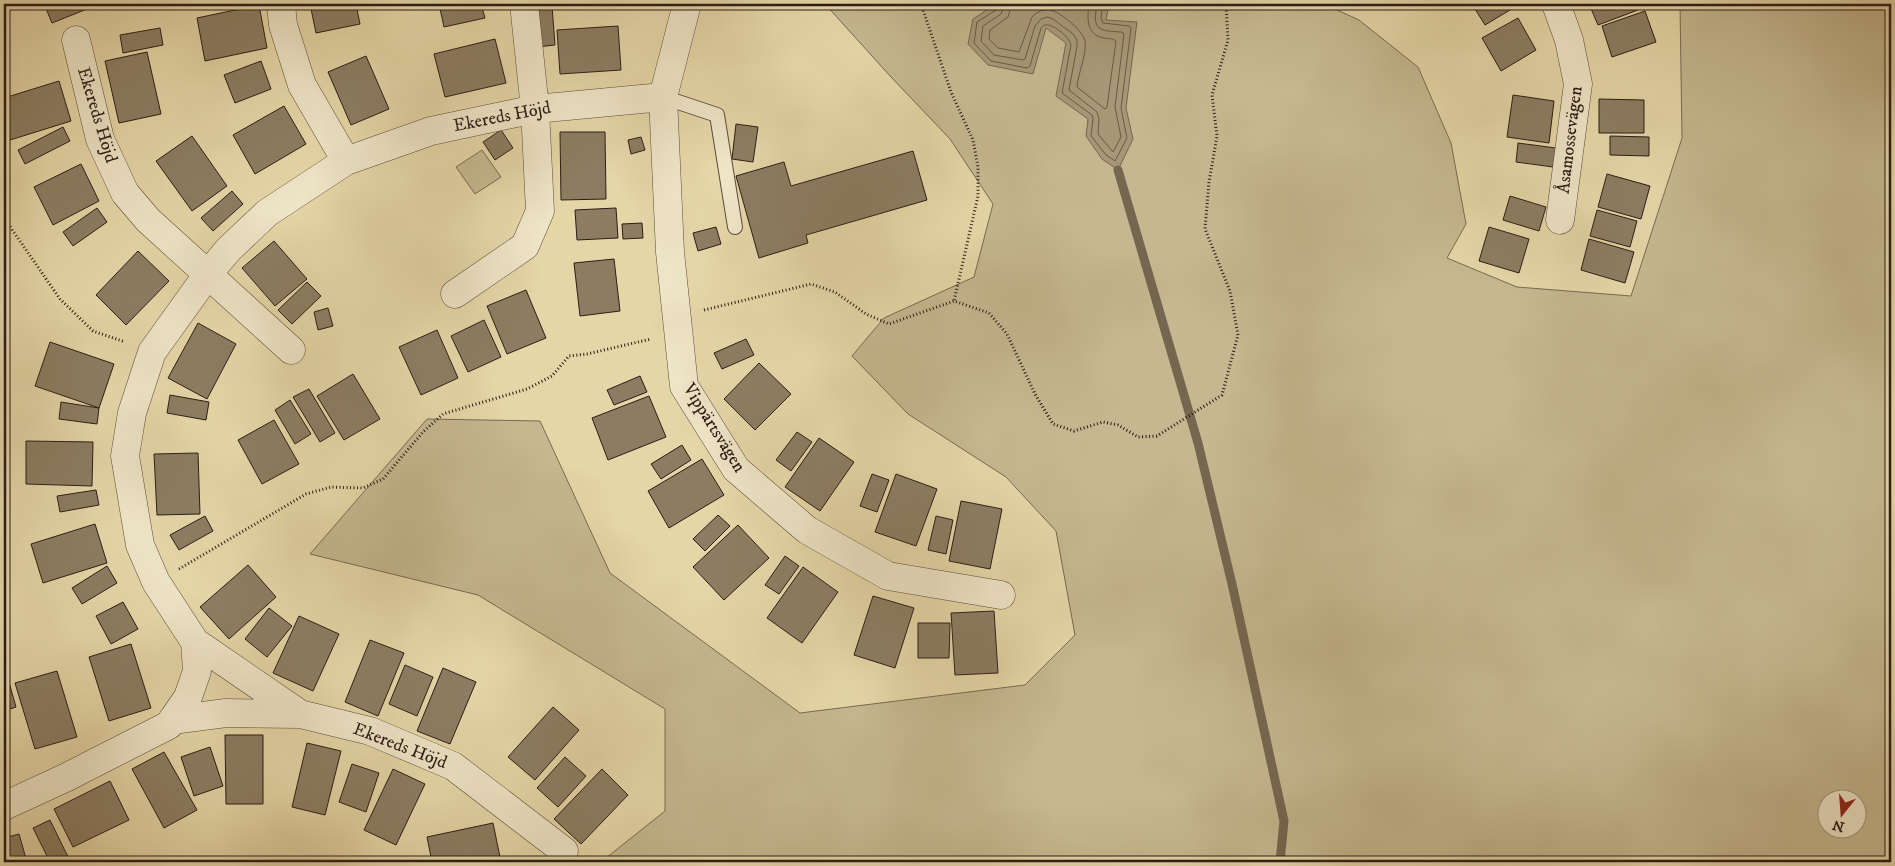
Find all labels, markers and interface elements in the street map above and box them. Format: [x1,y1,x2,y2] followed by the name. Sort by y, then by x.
[72,65,122,166] street label: Ekereds Höjd
[1552,84,1588,195] street label: Åsamossevägen
[451,97,553,137] street label: Ekereds Höjd
[677,378,750,477] street label: Vippärtsvägen
[350,718,450,774] street label: Ekereds Höjd
[1818,788,1868,838] north arrow
[1830,815,1847,836] text: N

